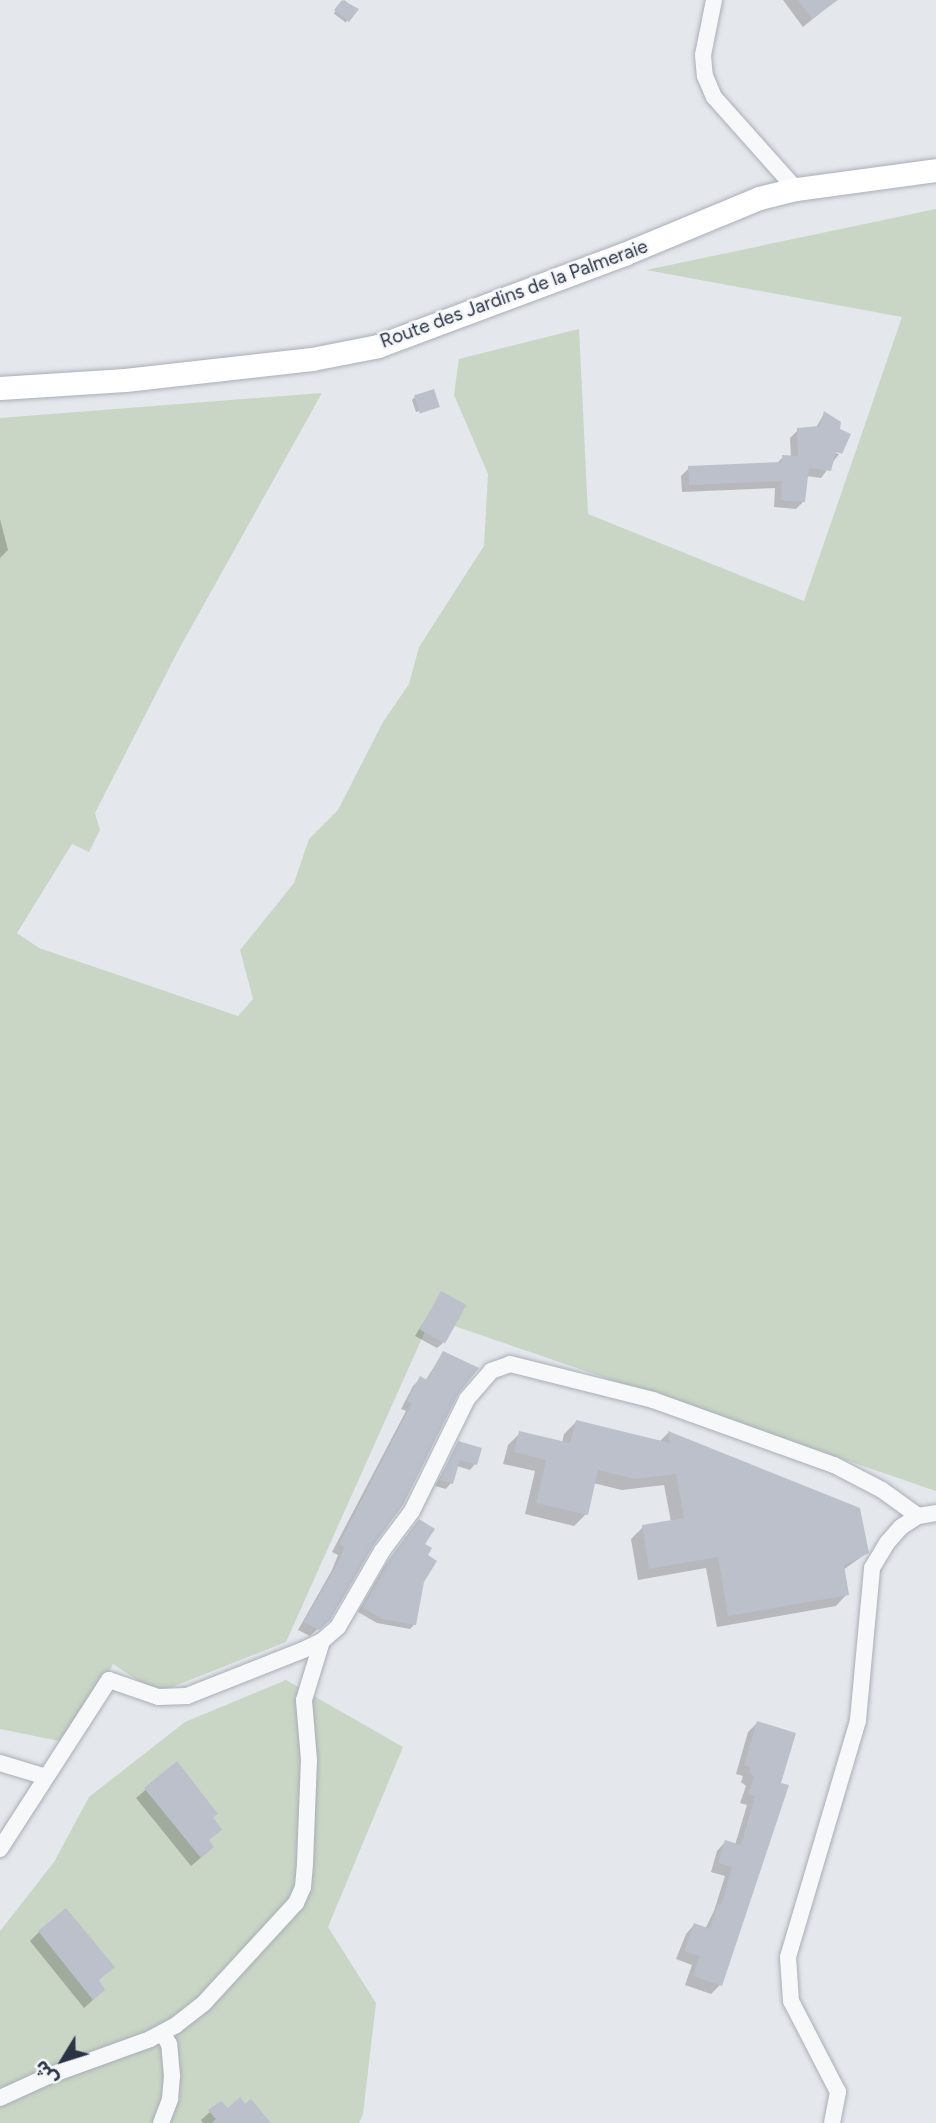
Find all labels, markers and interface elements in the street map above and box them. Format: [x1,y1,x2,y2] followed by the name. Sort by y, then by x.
[377,235,651,353] street label: Route des Jardins de la Palmeraie
[28,2025,98,2095] north arrow
[29,2056,63,2091] text: ش

